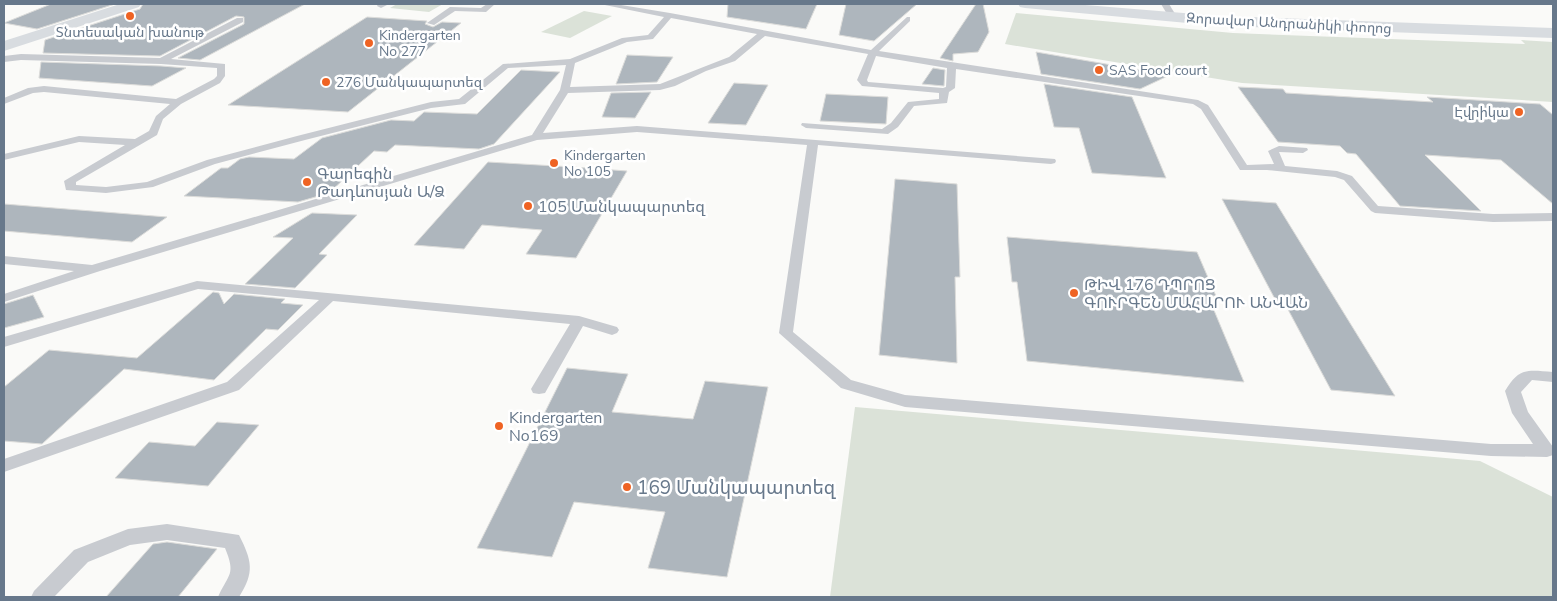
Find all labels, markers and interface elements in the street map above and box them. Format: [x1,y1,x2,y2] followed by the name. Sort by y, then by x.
[1186,9,1392,38] street label: Զորավար Անդրանիկի փողոց
[124,10,136,22] marker: Տնտեսական խանութ
[56,23,205,42] place label: Տնտեսական խանութ
[379,26,461,61] place label: Kindergarten No 277
[363,37,375,49] marker: Kindergarten No 277
[1109,61,1207,80] place label: SAS Food court
[1093,64,1105,76] marker: SAS Food court
[336,73,483,92] place label: 276 Մանկապարտեզ
[320,76,332,88] marker: 276 Մանկապարտեզ
[1454,103,1509,122] place label: Էվրիկա
[1513,106,1525,118] marker: Էվրիկա
[564,146,646,181] place label: Kindergarten No 105
[548,157,560,169] marker: Kindergarten No 105
[317,163,445,203] place label: Գարեգին Թադևոսյան Ա/Ձ
[301,176,313,188] marker: Գարեգին Թադևոսյան Ա/Ձ
[538,196,706,218] place label: 105 Մանկապարտեզ
[522,200,534,212] marker: 105 Մանկապարտեզ
[1084,274,1308,314] place label: ԹԻՎ 176 ԴՊՐՈՑ ԳՈՒՐԳԵՆ ՄԱՀԱՐՈՒ ԱՆՎԱՆ
[1068,287,1080,299] marker: ԹԻՎ 176 ԴՊՐՈՑ ԳՈՒՐԳԵՆ ՄԱՀԱՐՈՒ ԱՆՎԱՆ
[509,407,602,447] place label: Kindergarten No169
[493,420,505,432] marker: Kindergarten No169
[637,475,837,501] place label: 169 Մանկապարտեզ
[621,481,633,493] marker: 169 Մանկապարտեզ

